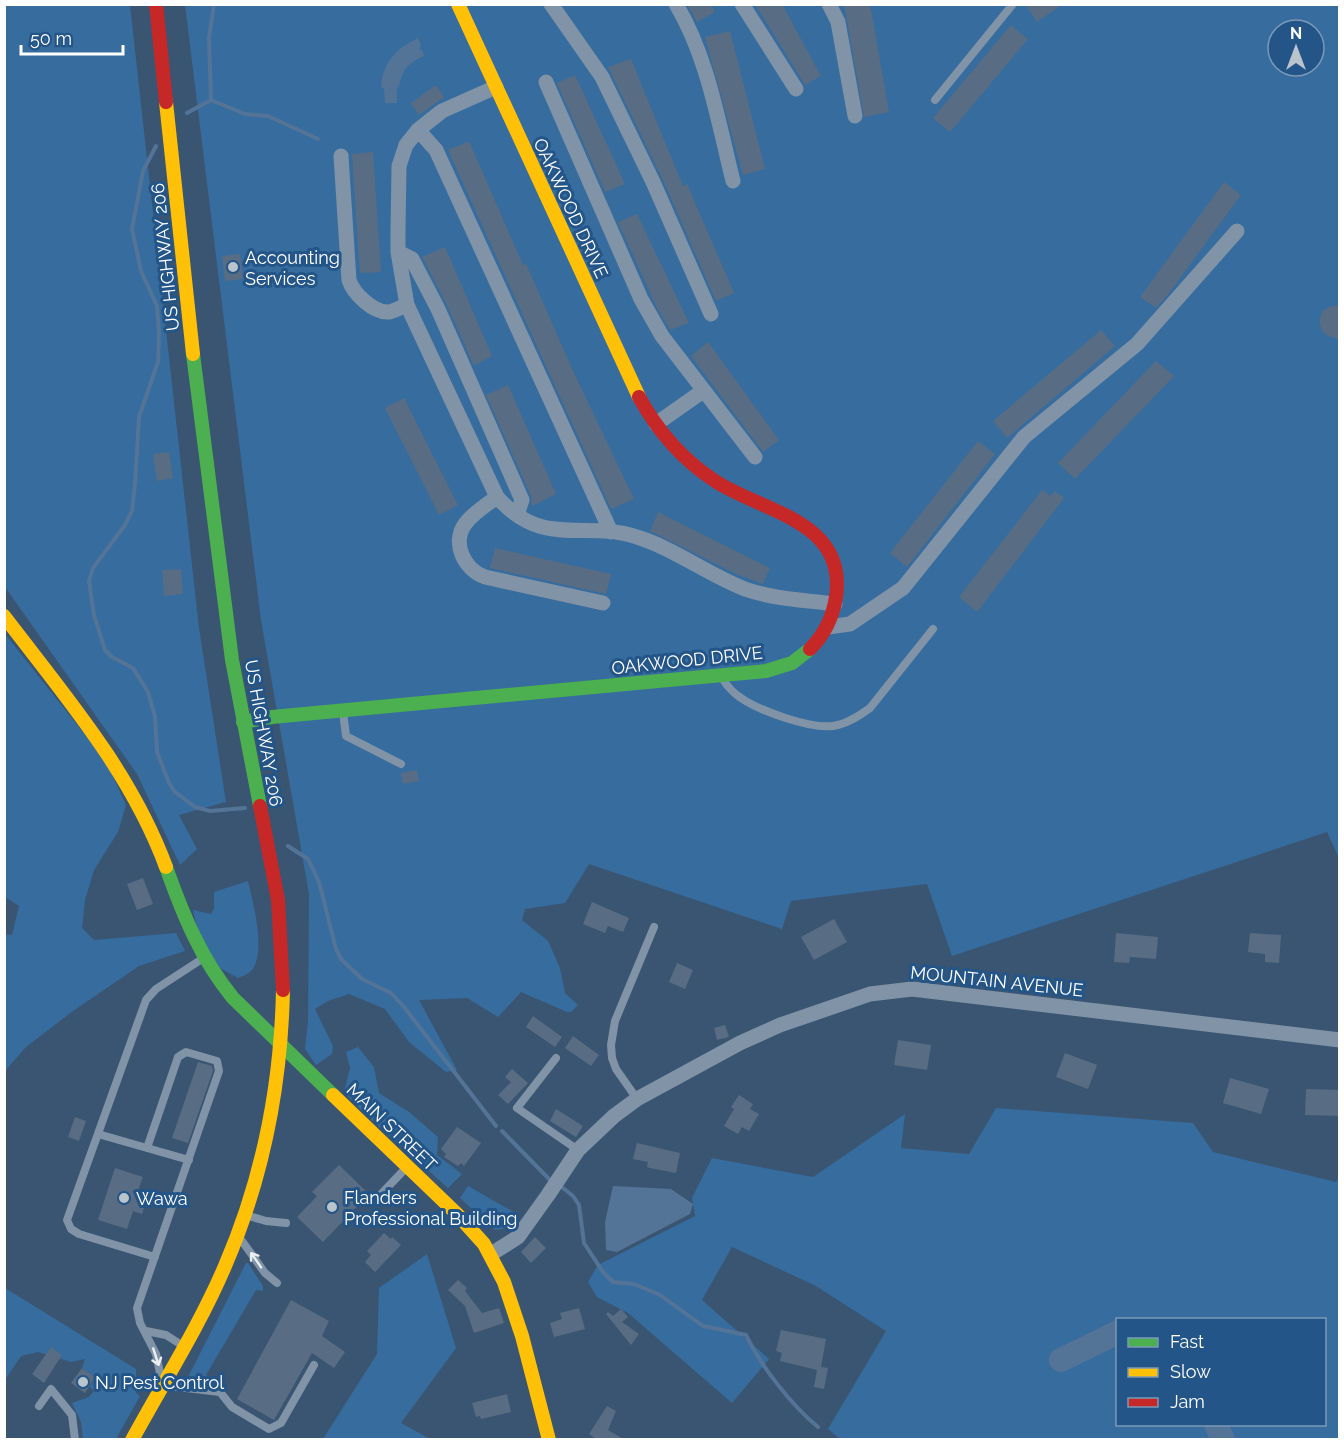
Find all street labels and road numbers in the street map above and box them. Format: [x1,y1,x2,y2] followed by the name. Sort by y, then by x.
[529,135,613,281] street label: OAKWOOD DRIVE
[147,182,183,332] street label: US HIGHWAY 206
[610,642,764,678] street label: OAKWOOD DRIVE
[241,658,287,808] street label: US HIGHWAY 206
[909,961,1085,1001] street label: MOUNTAIN AVENUE
[342,1079,442,1175] street label: MAIN STREET

